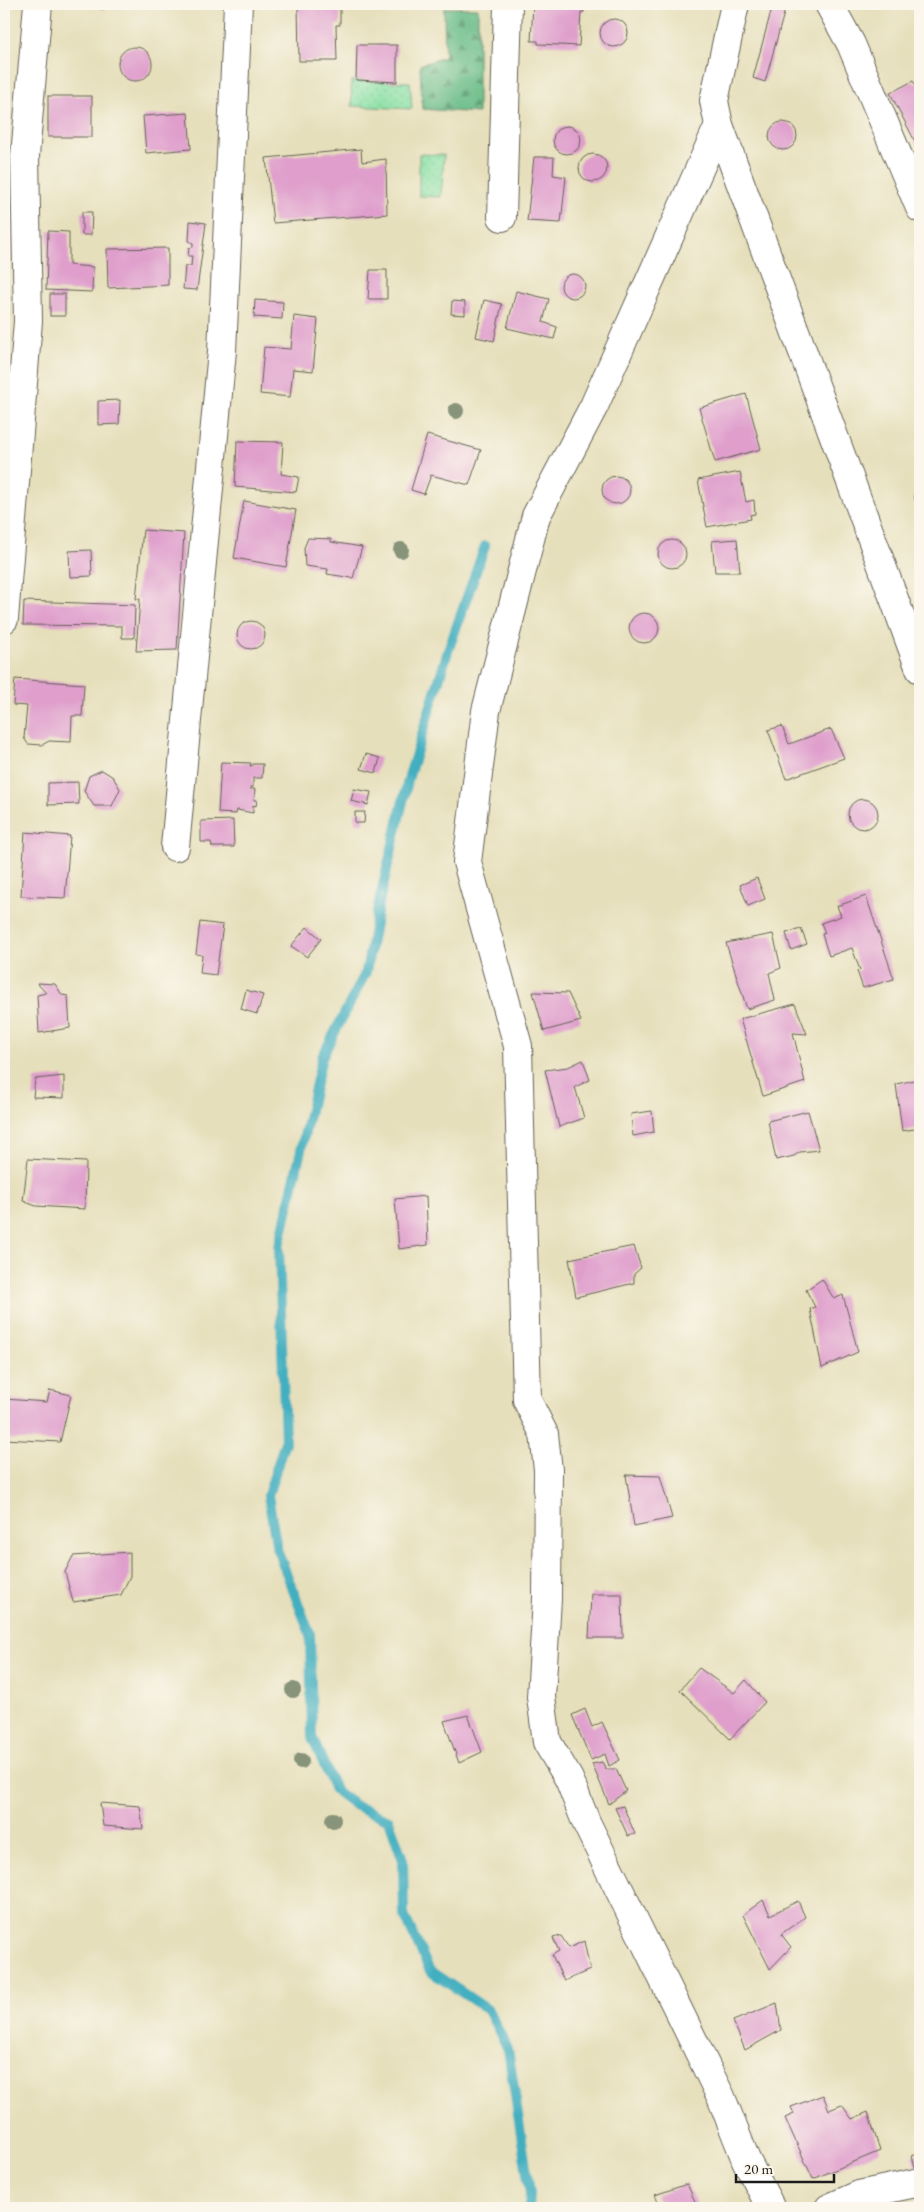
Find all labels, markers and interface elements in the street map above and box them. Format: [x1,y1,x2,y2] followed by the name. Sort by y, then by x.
[736,2152,834,2184] scale bar
[744,2159,773,2178] text: 20 m

